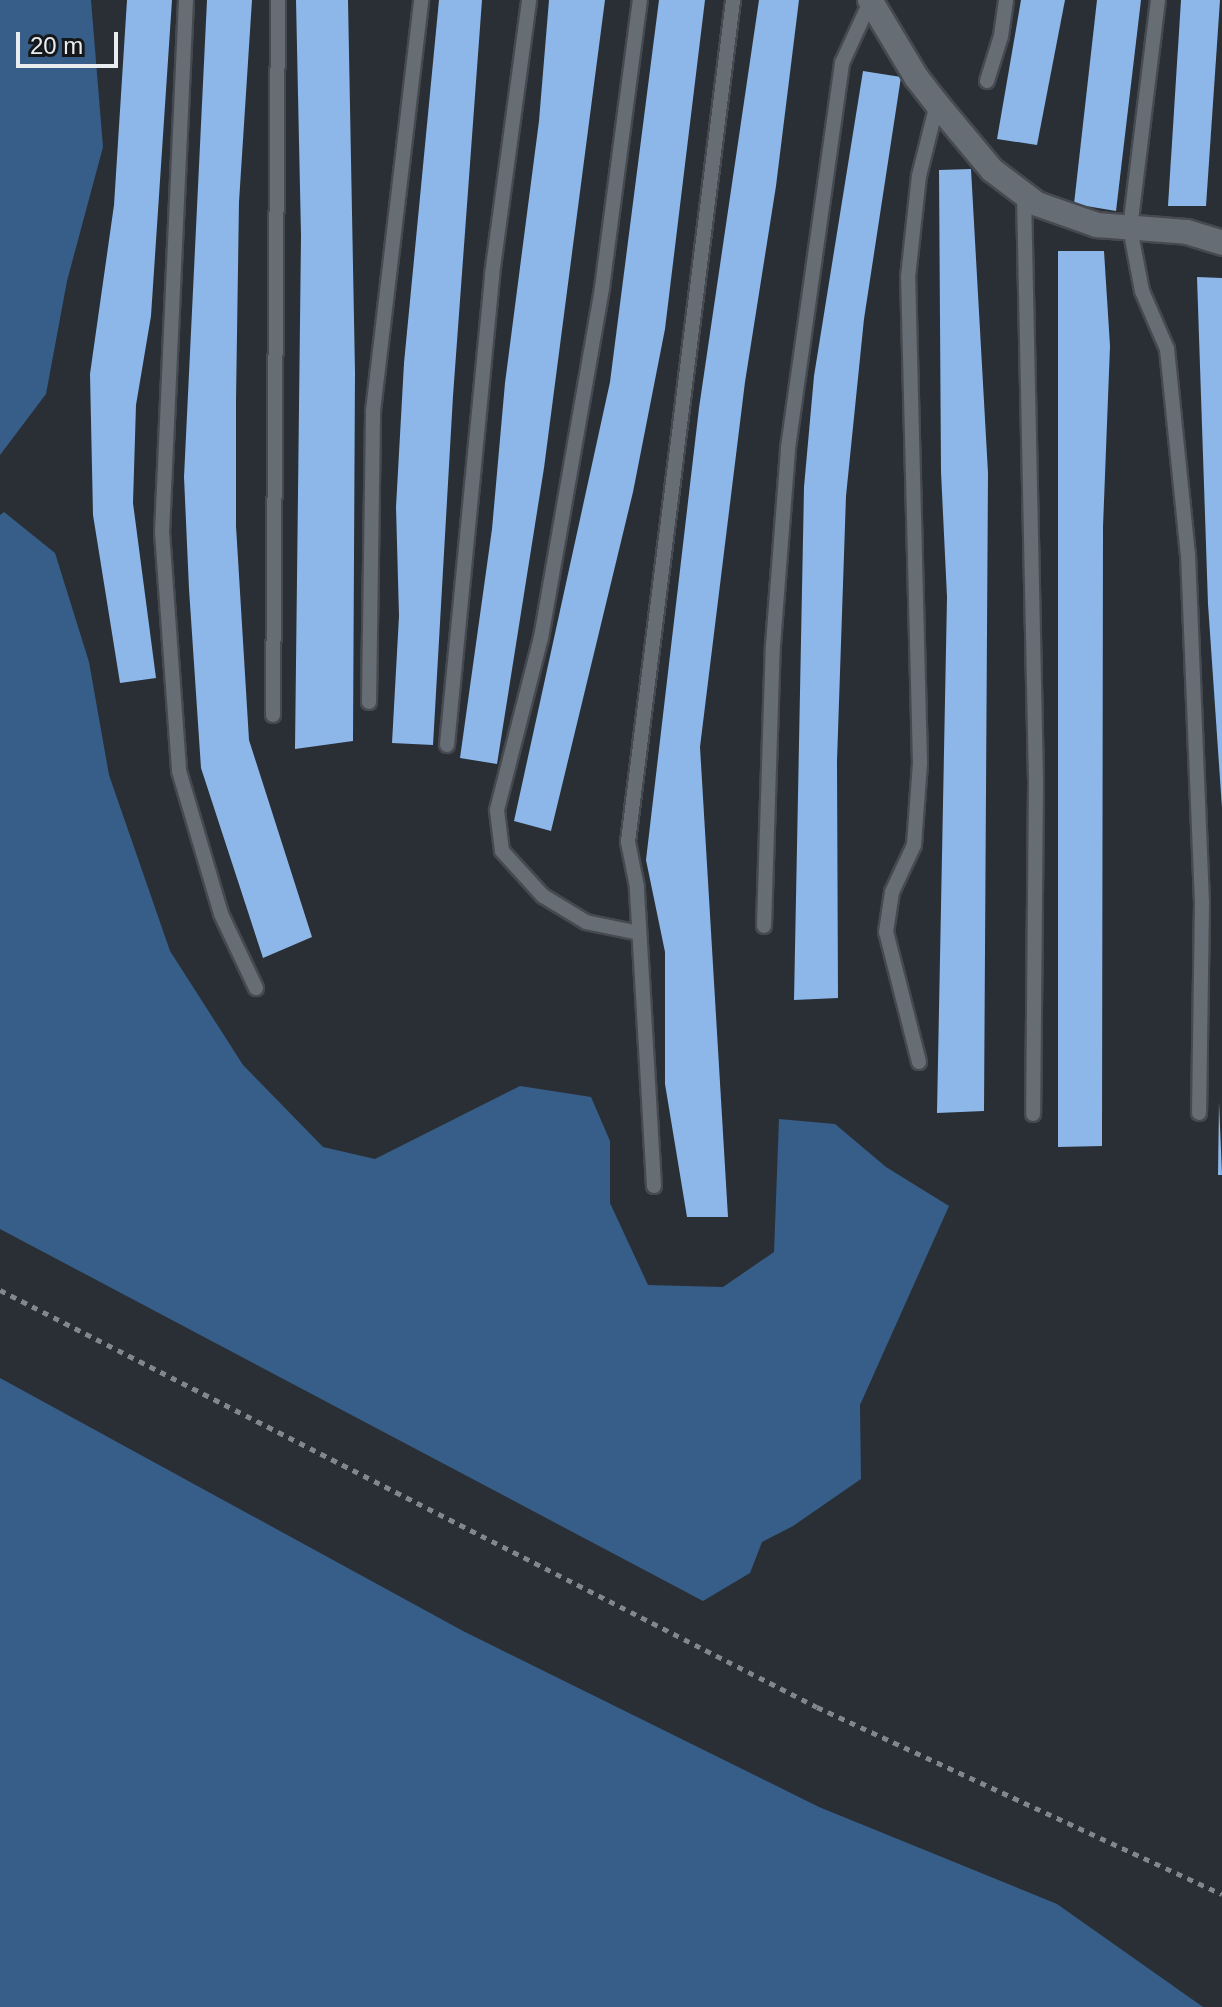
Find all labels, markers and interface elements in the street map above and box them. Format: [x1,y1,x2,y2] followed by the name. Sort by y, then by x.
[20,16,122,66] scale bar
[30,32,83,59] text: 20 m

